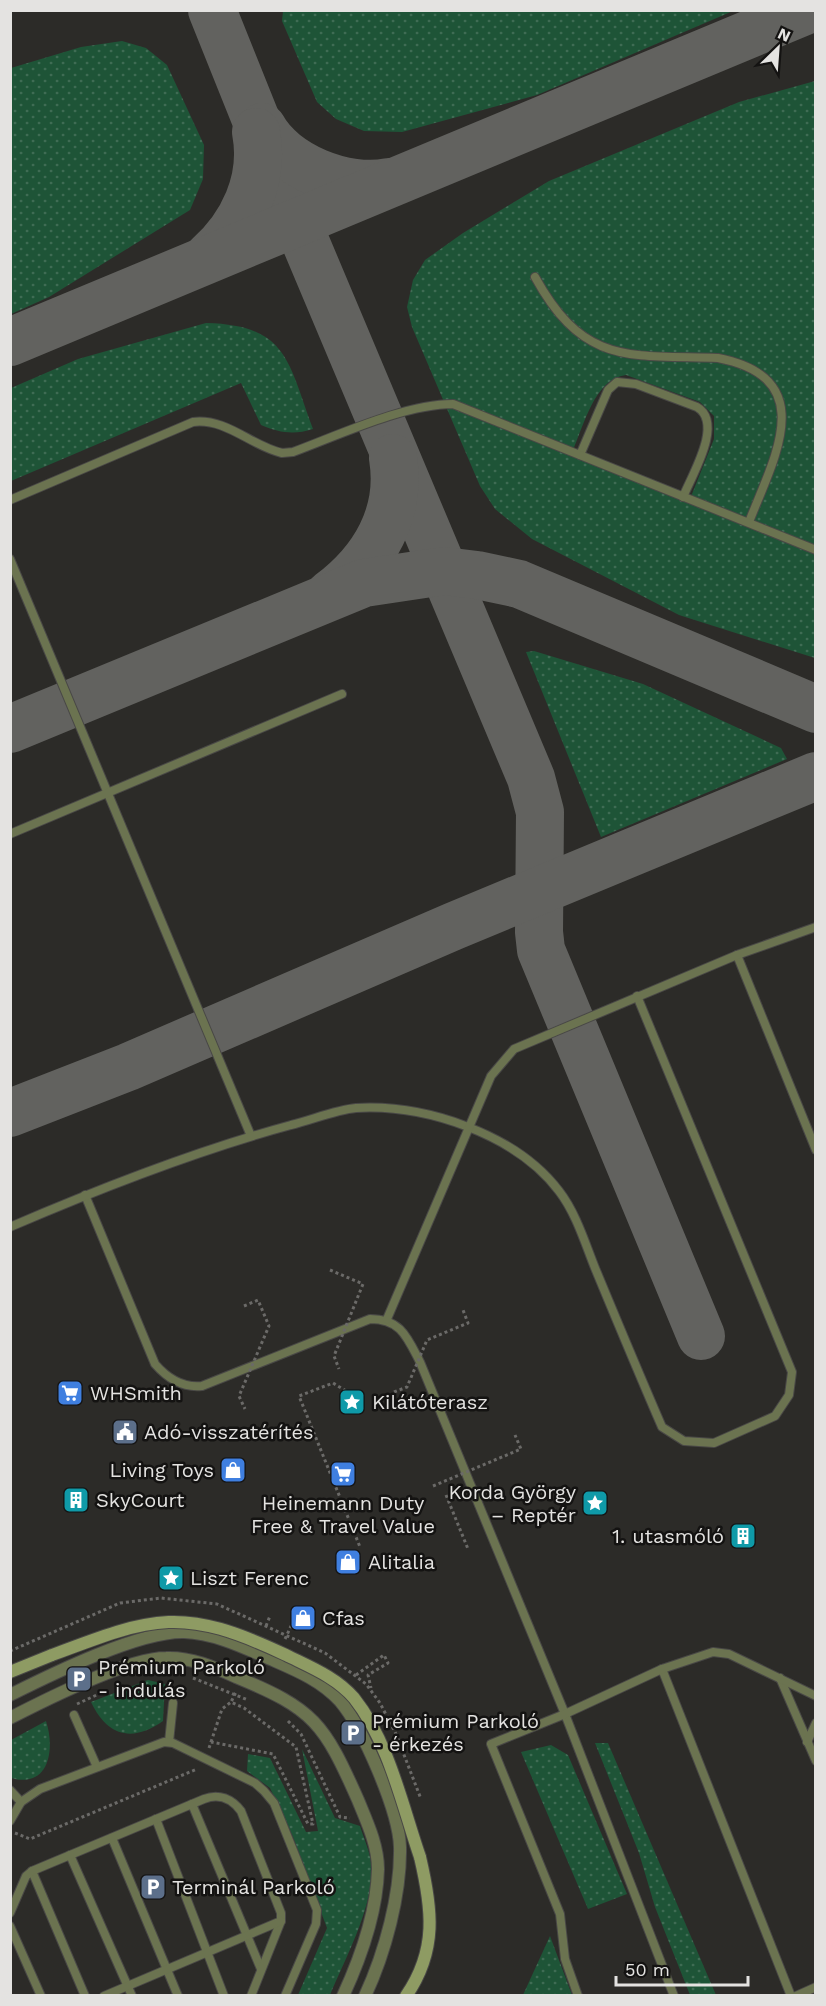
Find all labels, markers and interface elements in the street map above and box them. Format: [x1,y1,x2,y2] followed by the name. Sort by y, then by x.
[748,18,808,78] north arrow
[775,24,794,46] text: N
[55,1378,85,1408] supermarket icon: WHSmith
[90,1381,182,1405] place label: WHSmith
[337,1387,367,1417] place icon: Kilátóterasz
[372,1390,488,1414] place label: Kilátóterasz
[110,1417,140,1447] public building icon: Adó-visszatérítés
[144,1420,314,1444] place label: Adó-visszatérítés
[218,1455,248,1485] shop icon: Living Toys
[110,1458,214,1482] place label: Living Toys
[328,1459,358,1489] supermarket icon: Heinemann Duty Free & Travel Value
[448,1480,577,1527] place label: Korda György – Reptér
[61,1485,91,1515] building icon: SkyCourt
[96,1488,185,1512] place label: SkyCourt
[580,1488,610,1518] place icon: Korda György – Reptér
[251,1491,435,1538] place label: Heinemann Duty Free & Travel Value
[728,1521,758,1551] building icon: 1. utasmóló
[612,1524,724,1548] place label: 1. utasmóló
[333,1547,363,1577] shop icon: Alitalia
[368,1550,435,1574] place label: Alitalia
[156,1563,186,1593] place icon: Liszt Ferenc
[190,1566,309,1590] place label: Liszt Ferenc
[288,1603,318,1633] shop icon: Cfas
[322,1606,365,1630] place label: Cfas
[98,1655,265,1702] place label: Prémium Parkoló - indulás
[64,1664,94,1694] parking icon: Prémium Parkoló - indulás
[372,1709,539,1756] place label: Prémium Parkoló - érkezés
[338,1718,368,1748] parking icon: Prémium Parkoló - érkezés
[138,1872,168,1902] parking icon: Terminál Parkoló
[172,1875,335,1899] place label: Terminál Parkoló
[616,1949,748,1987] scale bar
[625,1959,670,1980] text: 50 m

